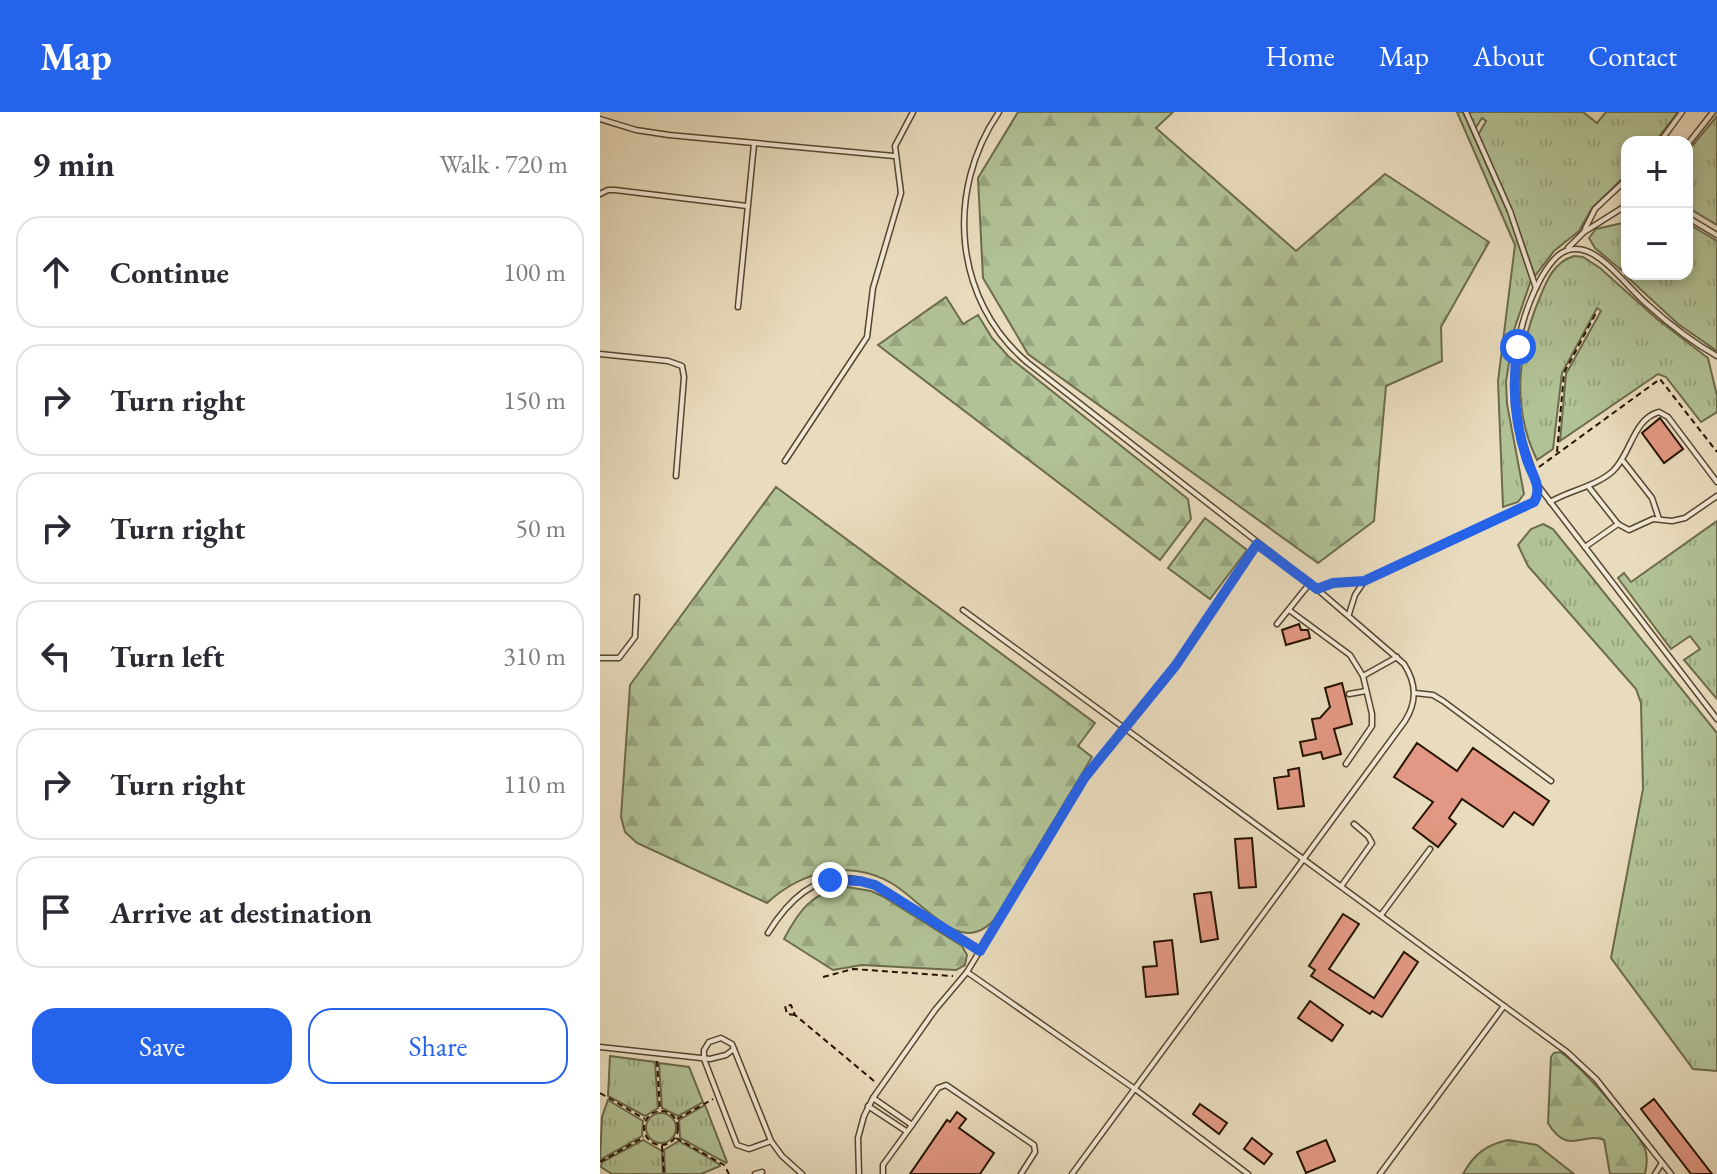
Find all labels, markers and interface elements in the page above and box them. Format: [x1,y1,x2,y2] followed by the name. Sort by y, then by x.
[40,32,112,81] text: Map
[1265,38,1335,74] text: Home
[1379,38,1429,74] text: Map
[1473,38,1544,74] text: About
[1588,38,1677,74] text: Contact
[1621,136,1693,280] map controls
[1621,136,1693,208] button: +
[32,142,115,186] text: 9 min
[440,147,568,181] text: Walk · 720 m
[1621,208,1693,280] button: −
[34,250,78,294] icon: ahead
[110,253,229,292] text: Continue
[503,255,566,289] text: 100 m
[1500,329,1536,365] route start
[34,378,78,422] icon: right
[110,381,246,420] text: Turn right
[503,383,566,417] text: 150 m
[34,506,78,550] icon: right
[110,509,246,548] text: Turn right
[516,511,566,545] text: 50 m
[34,634,78,678] icon: left
[110,637,224,676] text: Turn left
[503,639,566,673] text: 310 m
[34,762,78,806] icon: right
[110,765,246,804] text: Turn right
[503,767,566,801] text: 110 m
[812,862,848,898] route end
[34,890,78,934] icon: arrive
[110,893,372,932] text: Arrive at destination
[32,1008,292,1084] button: Save
[308,1008,568,1084] button: Share

